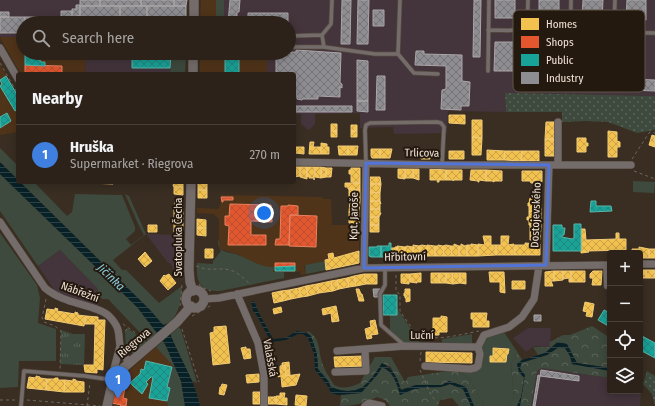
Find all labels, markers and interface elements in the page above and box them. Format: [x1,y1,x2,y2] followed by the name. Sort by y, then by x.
[513,10,645,92] legend
[16,16,296,60] search box
[546,18,577,31] text: Homes
[30,27,52,49] icon: search
[62,29,134,47] text: Search here
[546,36,574,49] text: Shops
[546,54,574,67] text: Public
[546,72,583,85] text: Industry
[32,88,83,109] text: Nearby
[70,138,114,156] text: Hruška
[405,146,439,160] street label: Trlicova
[42,147,48,162] text: 1
[249,147,280,162] text: 270 m
[70,156,193,171] text: Supermarket · Riegrova
[528,182,544,248] street label: Dostojevského
[347,192,361,240] street label: Kpt. Jaroše
[171,198,185,276] street label: Svatopluka Čecha
[254,203,274,223] your location
[384,250,426,264] street label: Hřbitovní
[607,250,643,394] map controls
[607,250,643,286] button: +
[94,260,128,293] water label: Jičínka
[59,279,101,305] street label: Nábřežní
[607,286,643,322] button: −
[607,322,643,358] button: locate
[115,326,153,360] street label: Riegrova
[410,329,434,342] street label: Luční
[260,338,280,378] street label: Valašská
[607,358,643,394] button: layers
[105,366,131,399] pin: 1

